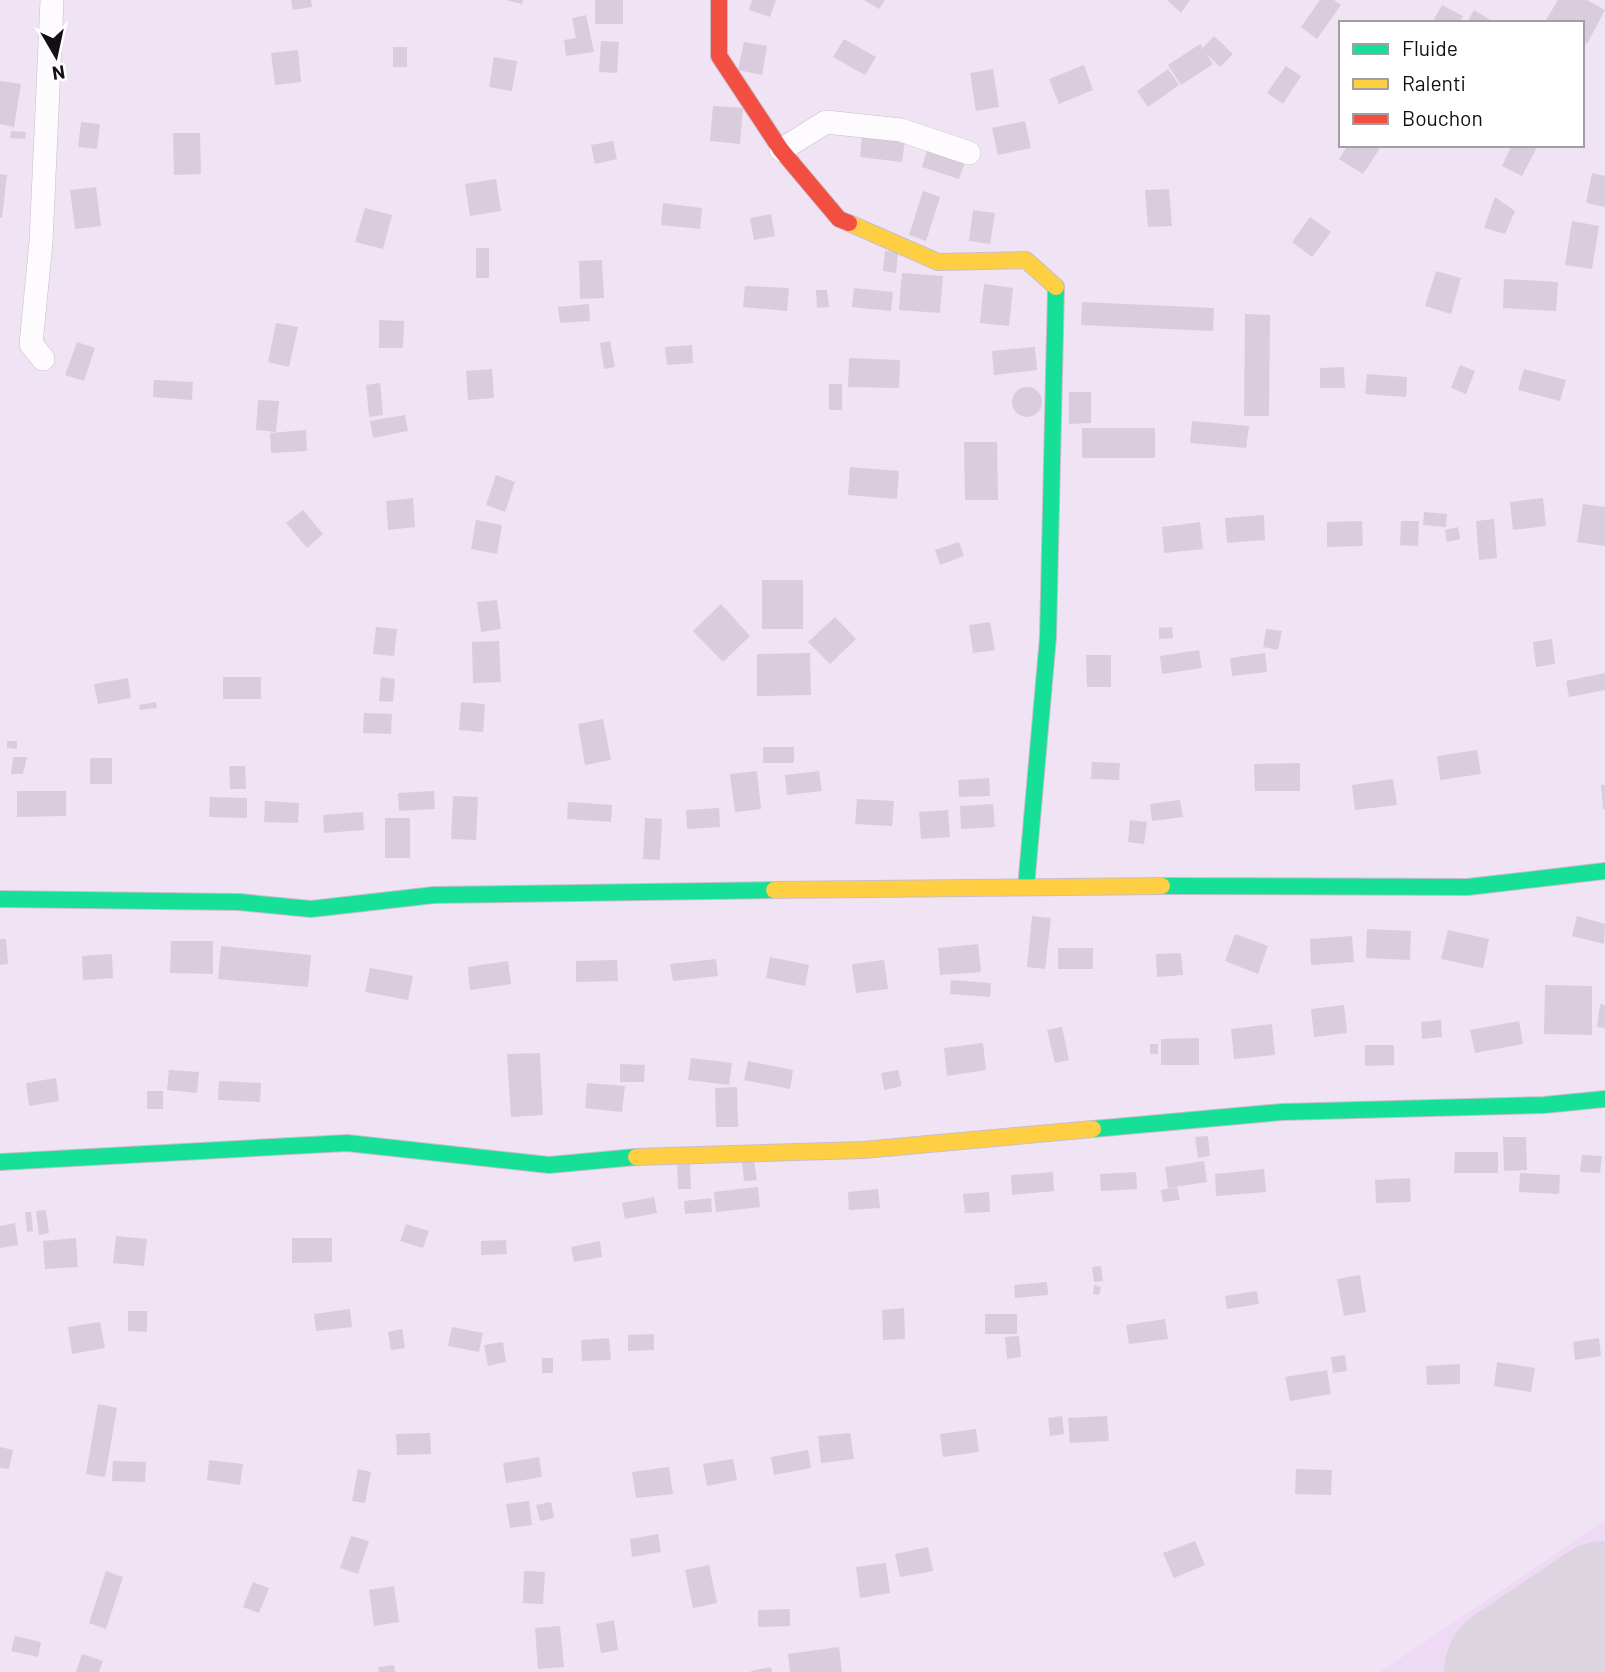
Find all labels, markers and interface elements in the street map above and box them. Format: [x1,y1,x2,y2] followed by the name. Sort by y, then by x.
[21,21,91,91] north arrow
[1339,21,1584,147] legend
[1402,35,1458,60] text: Fluide
[51,61,67,86] text: N
[1402,70,1466,95] text: Ralenti
[1402,105,1483,130] text: Bouchon

